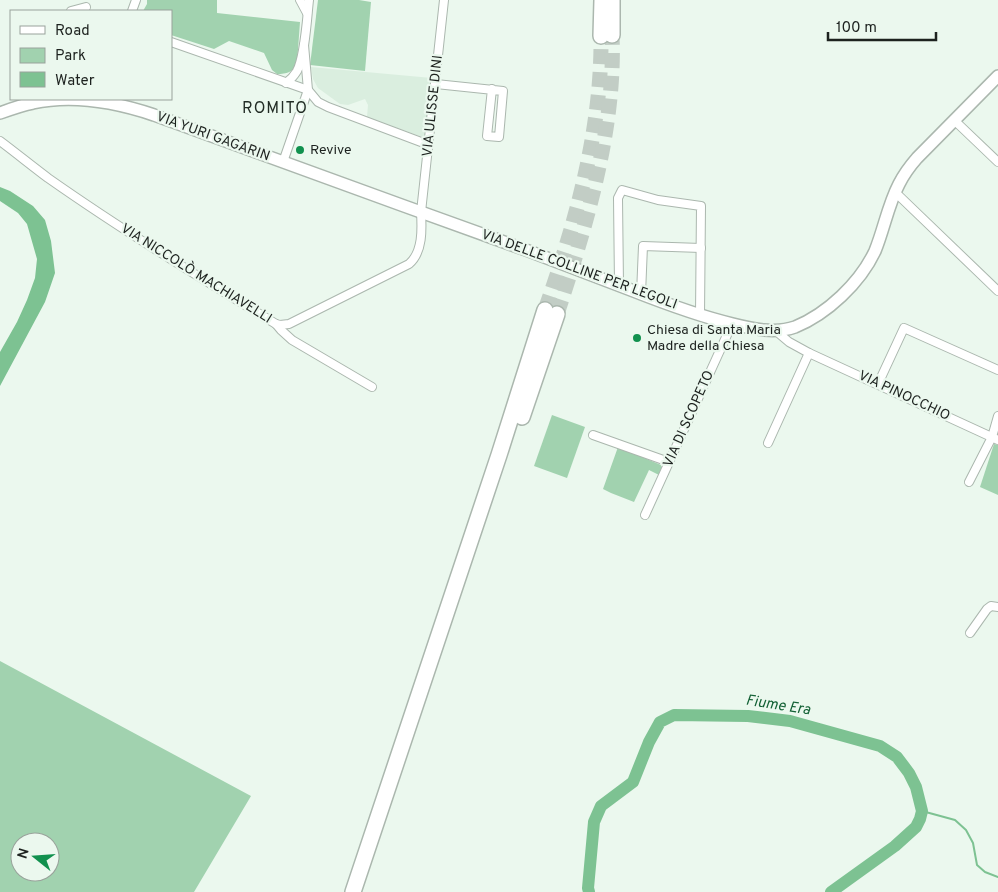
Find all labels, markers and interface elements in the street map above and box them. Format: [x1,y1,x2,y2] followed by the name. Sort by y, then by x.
[10,10,172,100] legend
[828,10,936,42] scale bar
[836,19,877,38] text: 100 m
[55,22,90,41] text: Road
[55,47,86,66] text: Park
[419,54,447,158] street label: VIA ULISSE DINI
[55,72,95,91] text: Water
[242,99,308,119] district label: ROMITO
[154,109,272,165] street label: VIA YURI GAGARIN
[310,142,352,159] place label: Revive
[294,144,306,156] marker: Revive
[117,220,275,328] street label: VIA NICCOLÒ MACHIAVELLI
[479,227,679,313] street label: VIA DELLE COLLINE PER LEGOLI
[647,322,781,355] place label: Chiesa di Santa Maria Madre della Chiesa
[631,332,643,344] marker: Chiesa di Santa Maria Madre della Chiesa
[855,367,953,425] street label: VIA PINOCCHIO
[660,368,718,470] street label: VIA DI SCOPETO
[744,692,812,721] water label: Fiume Era
[10,832,60,882] north arrow
[14,846,34,861] text: N

